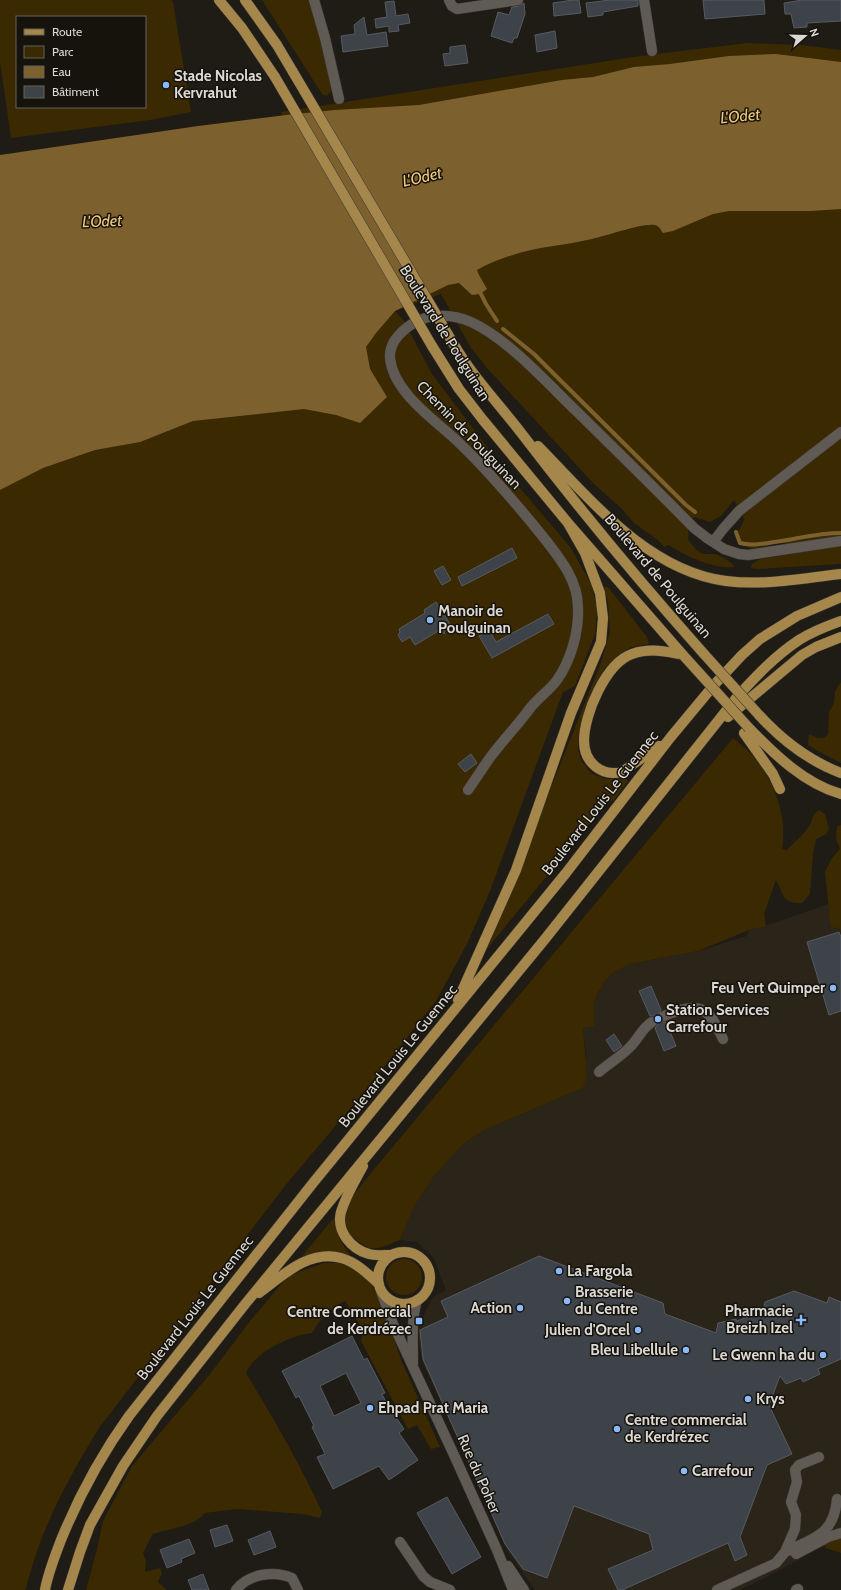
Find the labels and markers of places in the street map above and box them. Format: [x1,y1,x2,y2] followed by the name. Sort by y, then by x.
[174,67,262,102] place label: Stade Nicolas Kervrahut
[161,80,171,90] marker: Stade Nicolas Kervrahut
[438,602,511,637] place label: Manoir de Poulguinan
[425,615,435,625] marker: Manoir de Poulguinan
[711,979,825,997] place label: Feu Vert Quimper
[828,983,838,993] marker: Feu Vert Quimper
[666,1001,769,1036] place label: Station Services Carrefour
[653,1014,663,1024] marker: Station Services Carrefour
[567,1262,633,1280] place label: La Fargola
[554,1266,564,1276] marker: La Fargola
[575,1283,638,1318] place label: Brasserie du Centre
[562,1296,572,1306] marker: Brasserie du Centre
[470,1299,512,1317] place label: Action
[725,1302,793,1337] place label: Pharmacie Breizh Izel
[287,1303,411,1338] place label: Centre Commercial de Kerdrézec
[515,1303,525,1313] marker: Action
[796,1315,806,1325] marker: Pharmacie Breizh Izel
[414,1316,424,1326] marker: Centre Commercial de Kerdrézec
[544,1321,630,1339] place label: Julien d'Orcel
[633,1325,643,1335] marker: Julien d'Orcel
[590,1341,678,1359] place label: Bleu Libellule
[681,1345,691,1355] marker: Bleu Libellule
[712,1346,815,1364] place label: Le Gwenn ha du
[818,1350,828,1360] marker: Le Gwenn ha du
[756,1390,785,1408] place label: Krys
[743,1394,753,1404] marker: Krys
[378,1399,489,1417] place label: Ehpad Prat Maria
[365,1403,375,1413] marker: Ehpad Prat Maria
[625,1411,747,1446] place label: Centre commercial de Kerdrézec
[612,1424,622,1434] marker: Centre commercial de Kerdrézec
[692,1462,753,1480] place label: Carrefour
[679,1466,689,1476] marker: Carrefour

